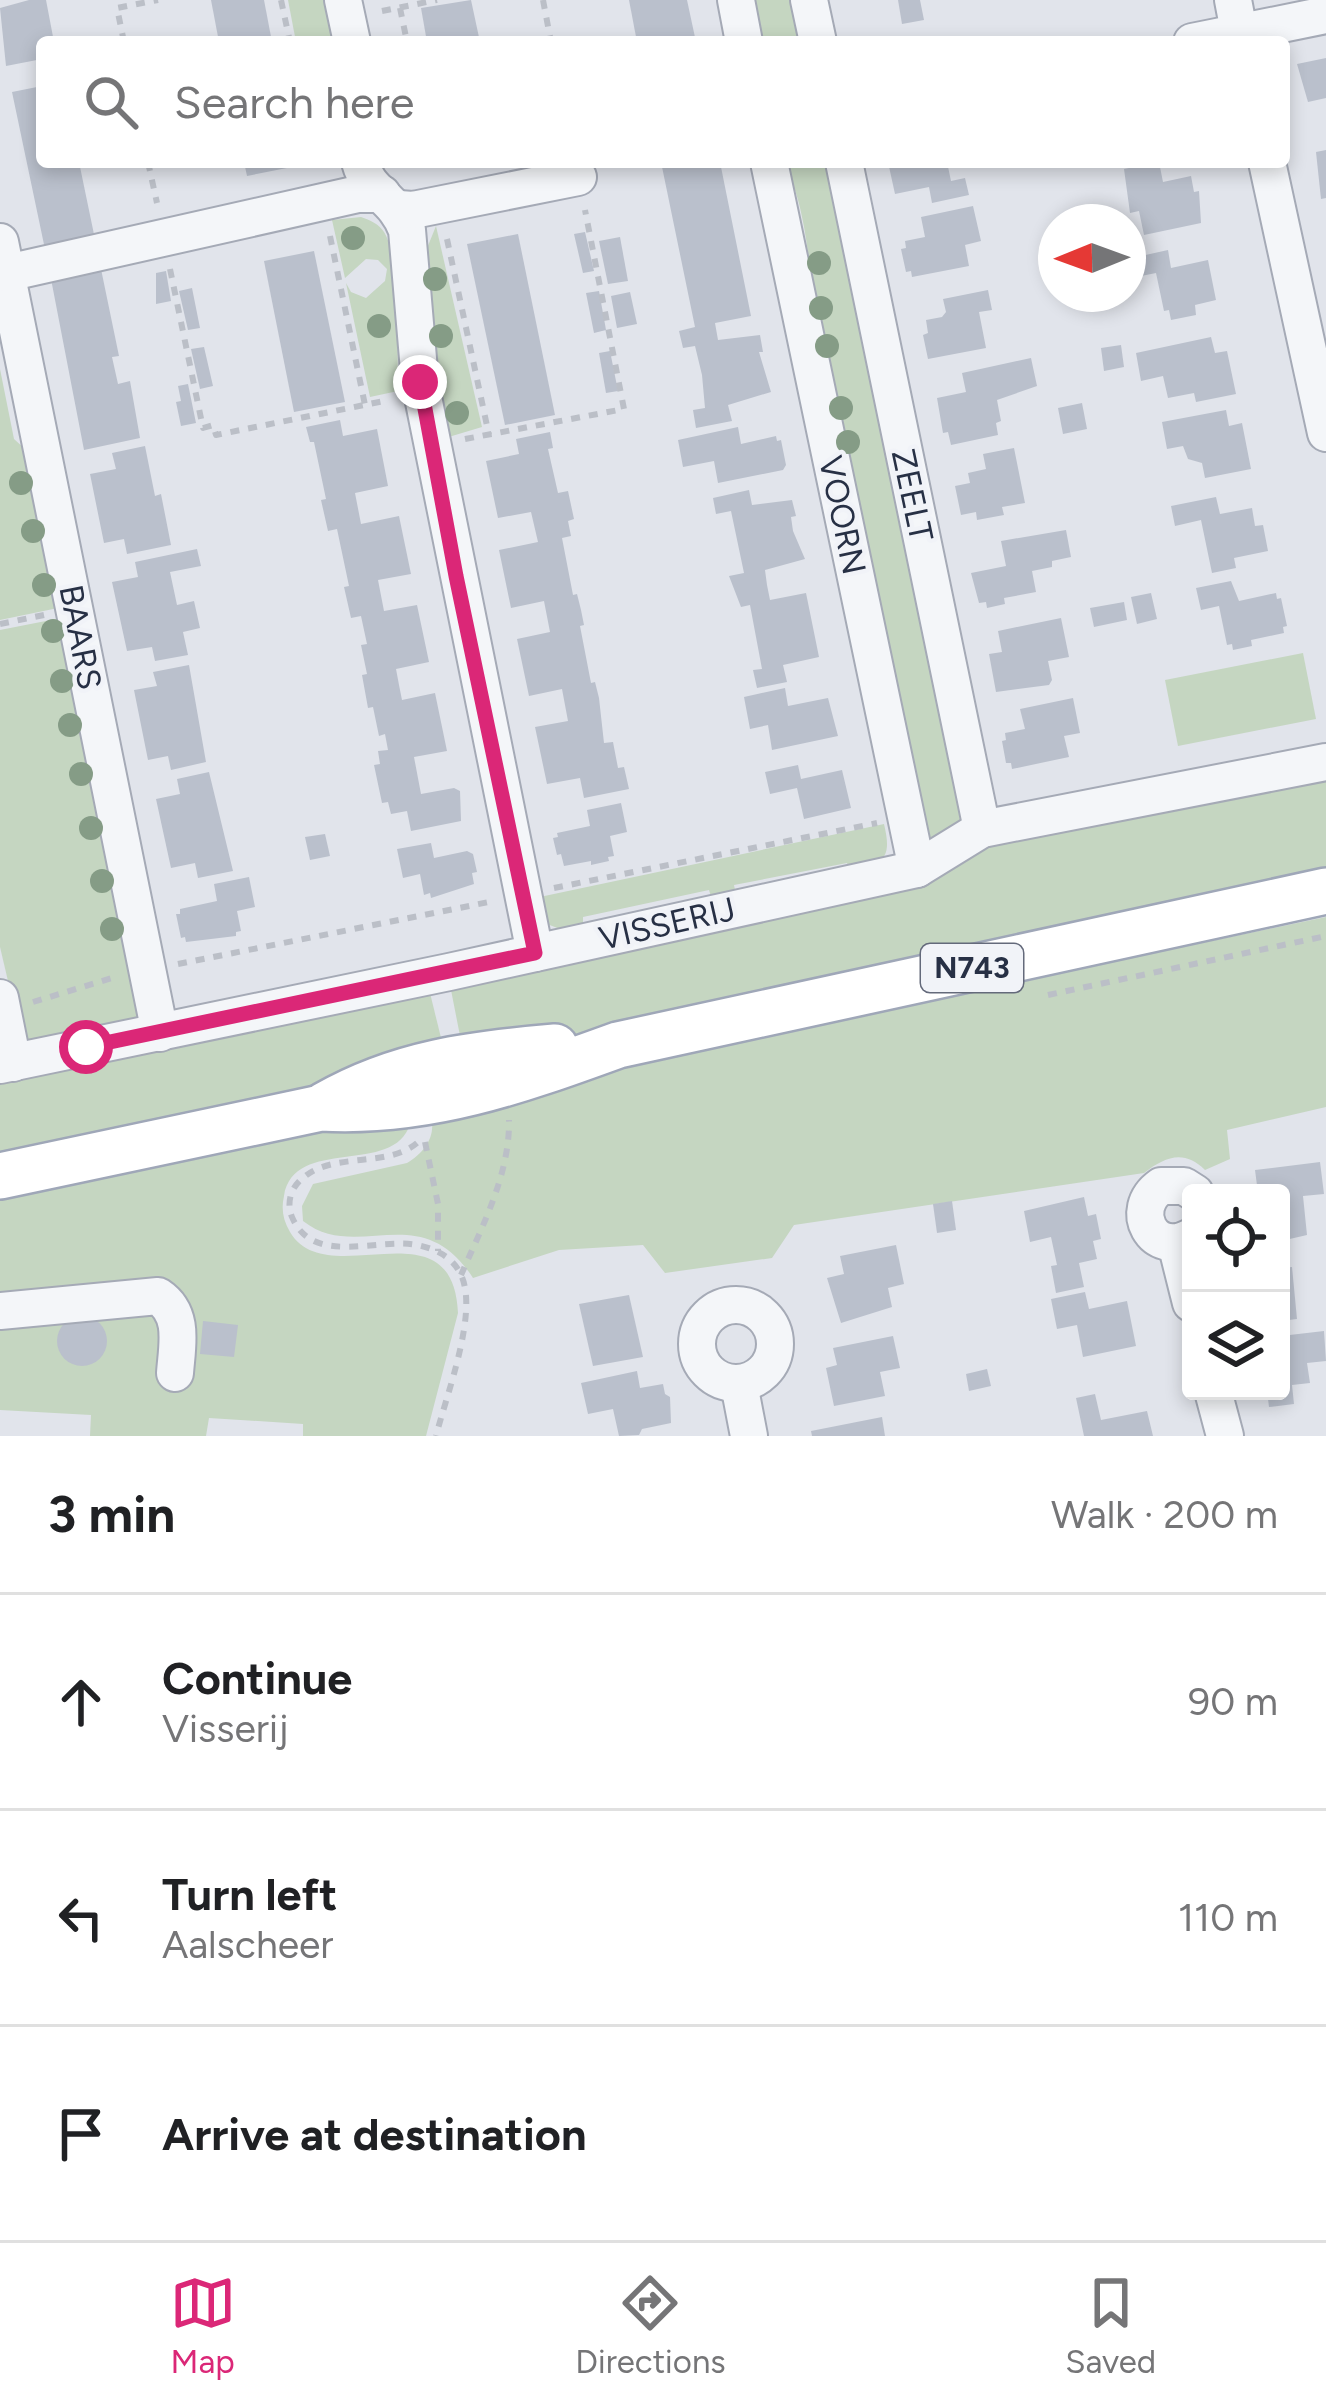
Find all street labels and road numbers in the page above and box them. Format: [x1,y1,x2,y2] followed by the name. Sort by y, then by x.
[884,445,941,545] street label: ZEELT
[811,452,874,578] street label: VOORN
[51,581,110,693] street label: BAARS
[595,889,739,958] street label: VISSERIJ
[921,944,1023,992] road number: N743

